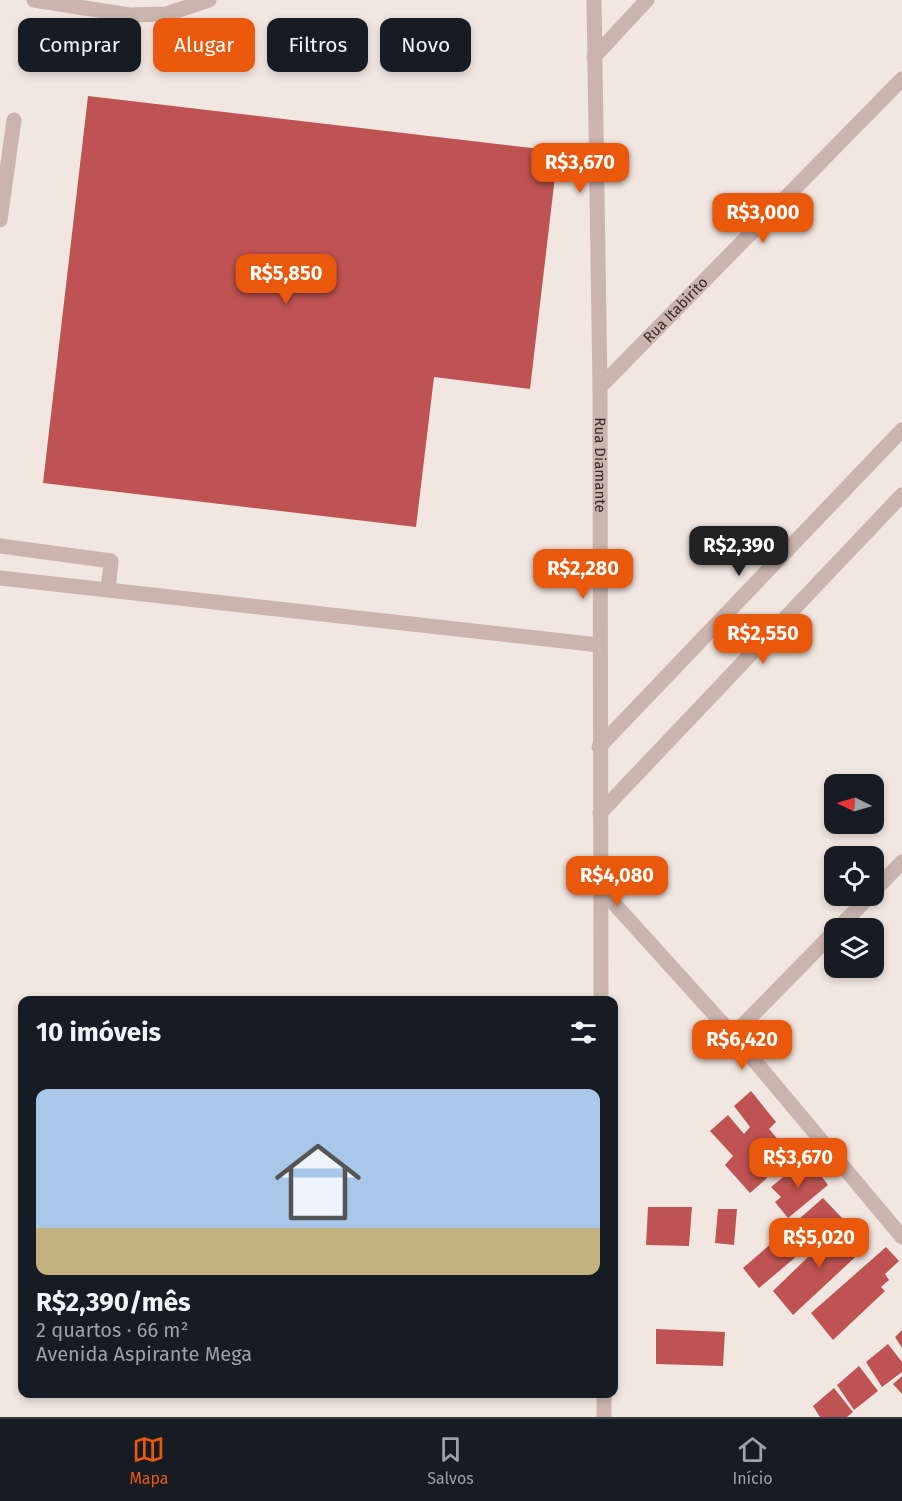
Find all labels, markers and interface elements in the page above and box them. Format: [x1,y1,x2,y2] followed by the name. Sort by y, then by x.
[18,18,141,72] chip: Comprar
[153,18,255,72] chip: Alugar
[267,18,368,72] chip: Filtros
[380,18,471,72] chip: Novo
[525,143,635,194] pin: R$3,670
[545,150,615,174] text: R$3,670
[708,193,818,244] pin: R$3,000
[726,200,800,224] text: R$3,000
[231,254,341,305] pin: R$5,850
[250,261,322,285] text: R$5,850
[639,273,712,347] street label: Rua Itabirito
[591,417,609,513] street label: Rua Diamante
[684,526,794,577] pin: R$2,390
[703,533,775,557] text: R$2,390
[528,549,638,600] pin: R$2,280
[547,556,619,580] text: R$2,280
[708,614,818,665] pin: R$2,550
[727,621,799,645] text: R$2,550
[824,774,884,834] north arrow
[824,774,884,978] map controls
[824,846,884,906] button: locate
[562,856,672,907] pin: R$4,080
[580,863,654,887] text: R$4,080
[824,918,884,978] button: layers
[567,1016,600,1049] icon: filters
[36,1017,161,1048] text: 10 imóveis
[687,1020,797,1071] pin: R$6,420
[706,1027,778,1051] text: R$6,420
[264,1128,372,1236] icon: home
[743,1138,853,1189] pin: R$3,670
[763,1145,833,1169] text: R$3,670
[764,1218,874,1269] pin: R$5,020
[783,1225,855,1249] text: R$5,020
[36,1287,191,1318] text: R$2,390/mês
[36,1318,188,1342] text: 2 quartos · 66 m²
[36,1342,252,1366] text: Avenida Aspirante Mega
[129,1433,169,1488] tab: Mapa
[427,1433,474,1488] tab: Salvos
[733,1433,773,1488] tab: Início

